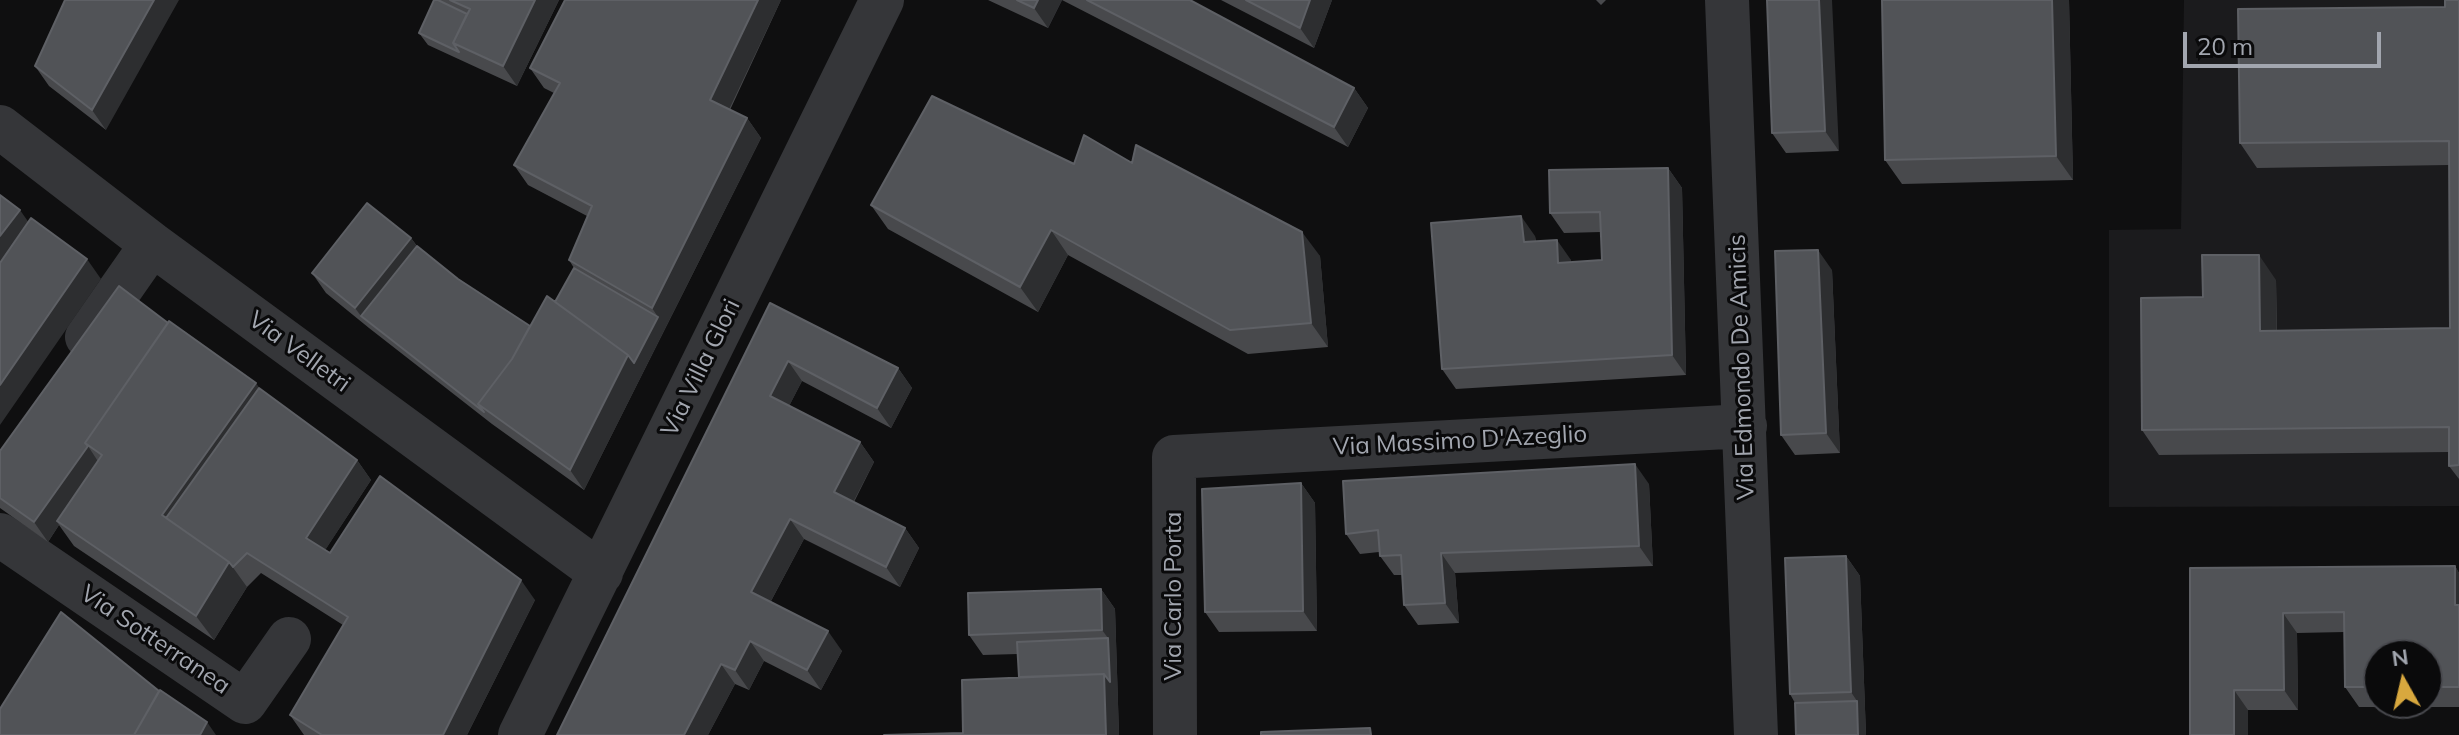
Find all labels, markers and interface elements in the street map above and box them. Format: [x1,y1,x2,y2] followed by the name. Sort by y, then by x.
[2187,16,2385,66] scale bar
[2197,31,2253,61] text: 20 m
[1723,234,1761,500] street label: Via Edmondo De Amicis
[655,295,747,441] street label: Via Villa Glori
[242,305,356,399] street label: Via Velletri
[1332,420,1588,462] street label: Via Massimo D'Azeglio
[1160,512,1188,680] street label: Via Carlo Porta
[75,579,235,701] street label: Via Sotterranea
[2363,639,2443,719] north arrow
[2390,642,2410,672] text: N

